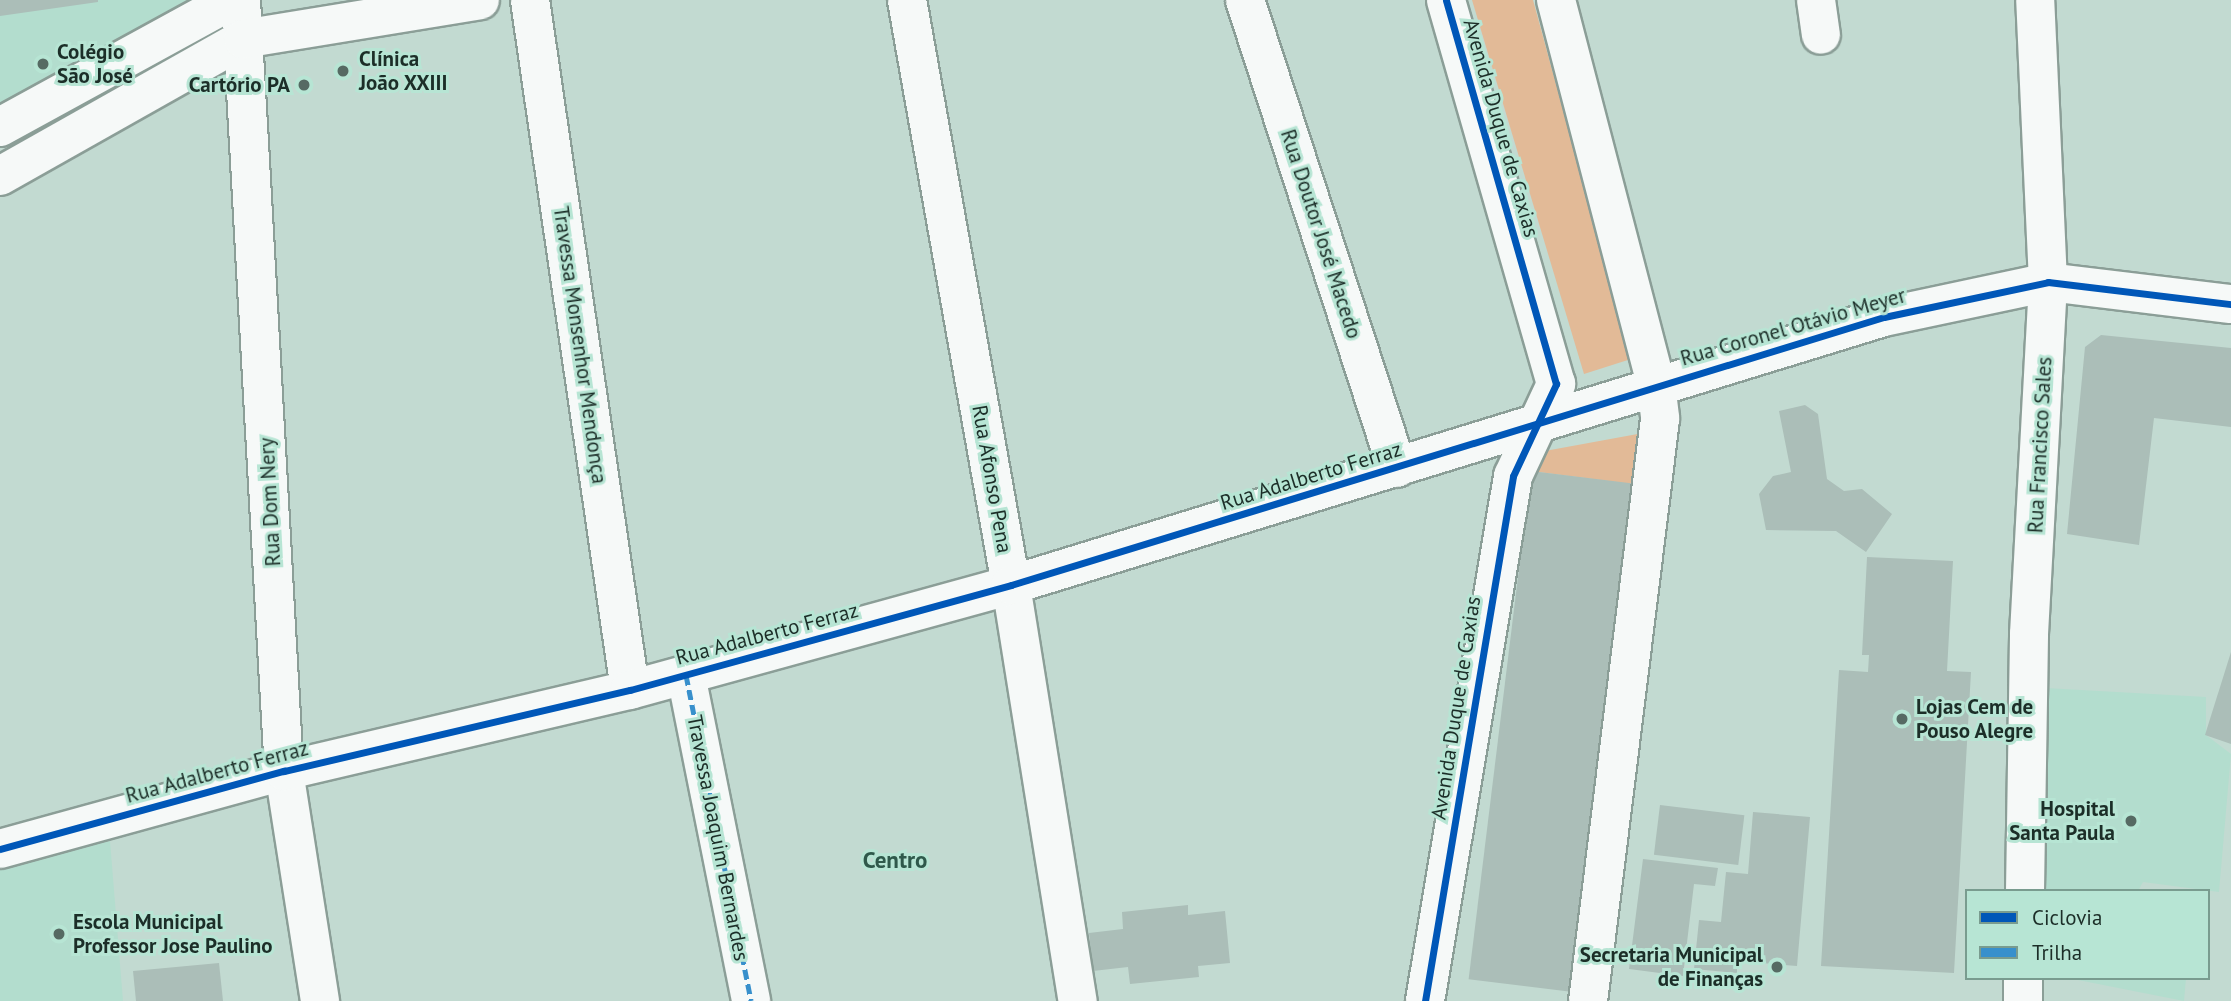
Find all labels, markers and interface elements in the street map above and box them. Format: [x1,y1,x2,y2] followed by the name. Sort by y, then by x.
[1458,16,1544,240] street label: Avenida Duque de Caxias
[57,39,133,89] place label: Colégio São José
[359,46,448,96] place label: Clínica João XXIII
[35,56,51,72] marker: Colégio São José
[333,61,353,81] marker: Clínica João XXIII
[189,72,290,98] place label: Cartório PA
[296,77,312,93] marker: Cartório PA
[1275,126,1367,342] street label: Rua Doutor José Macedo
[548,205,612,485] street label: Travessa Monsenhor Mendonça
[1677,283,1909,371] street label: Rua Coronel Otávio Meyer
[2023,356,2057,534] street label: Rua Francisco Sales
[967,403,1017,555] street label: Rua Afonso Pena
[1217,436,1405,516] street label: Rua Adalberto Ferraz
[254,437,286,567] street label: Rua Dom Nery
[1426,595,1486,821] street label: Avenida Duque de Caxias
[673,597,861,671] street label: Rua Adalberto Ferraz
[1916,694,2034,744] place label: Lojas Cem de Pouso Alegre
[1894,711,1910,727] marker: Lojas Cem de Pouso Alegre
[682,713,754,963] street label: Travessa Joaquim Bernardes
[123,735,311,809] street label: Rua Adalberto Ferraz
[2009,796,2115,846] place label: Hospital Santa Paula
[2121,811,2141,831] marker: Hospital Santa Paula
[863,846,927,874] district label: Centro
[1965,889,2210,980] legend
[2032,904,2102,931] text: Ciclovia
[73,909,273,959] place label: Escola Municipal Professor Jose Paulino
[51,926,67,942] marker: Escola Municipal Professor Jose Paulino
[2032,939,2082,966] text: Trilha
[1580,942,1763,992] place label: Secretaria Municipal de Finanças
[1769,959,1785,975] marker: Secretaria Municipal de Finanças

